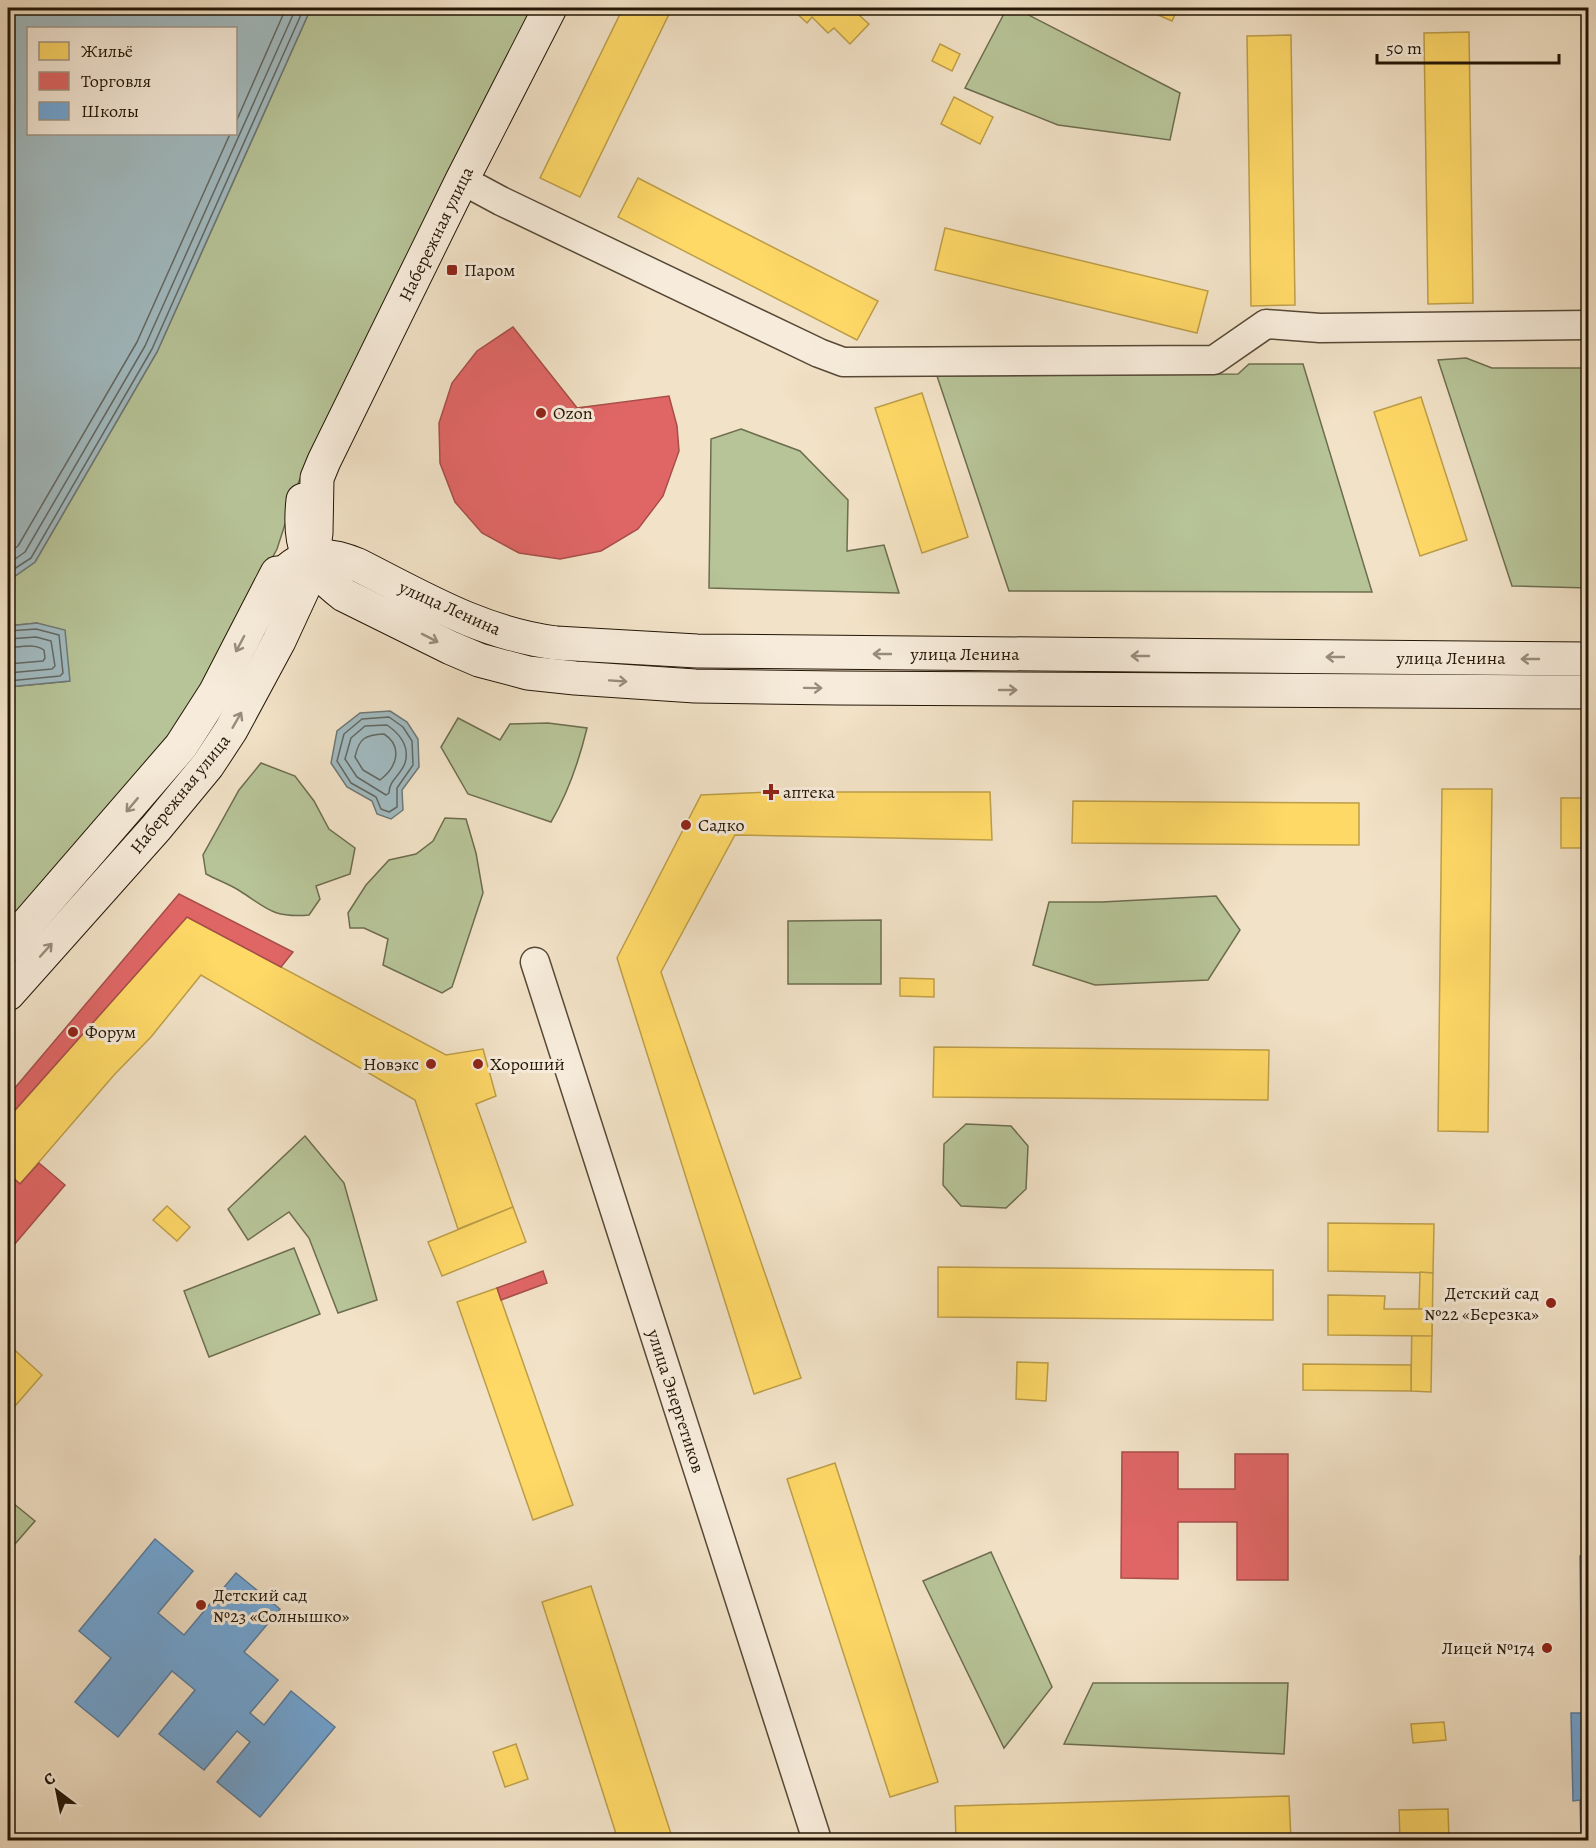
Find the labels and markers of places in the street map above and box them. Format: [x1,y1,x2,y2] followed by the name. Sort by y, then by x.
[464,258,515,282] place label: Паром
[445,263,459,277] marker: Паром
[553,401,593,425] place label: Ozon
[534,406,548,420] marker: Ozon
[783,780,836,804] place label: аптека
[764,785,778,799] marker: аптека
[698,813,745,837] place label: Садко
[679,818,693,832] marker: Садко
[85,1020,136,1044] place label: Форум
[66,1025,80,1039] marker: Форум
[363,1052,419,1076] place label: Новэкс
[490,1052,565,1076] place label: Хороший
[424,1057,438,1071] marker: Новэкс
[471,1057,485,1071] marker: Хороший
[1424,1281,1539,1326] place label: Детский сад №22 «Березка»
[1544,1296,1558,1310] marker: Детский сад №22 «Березка»
[213,1583,350,1628] place label: Детский сад №23 «Солнышко»
[194,1598,208,1612] marker: Детский сад №23 «Солнышко»
[1442,1636,1535,1660] place label: Лицей №174
[1540,1641,1554,1655] marker: Лицей №174

